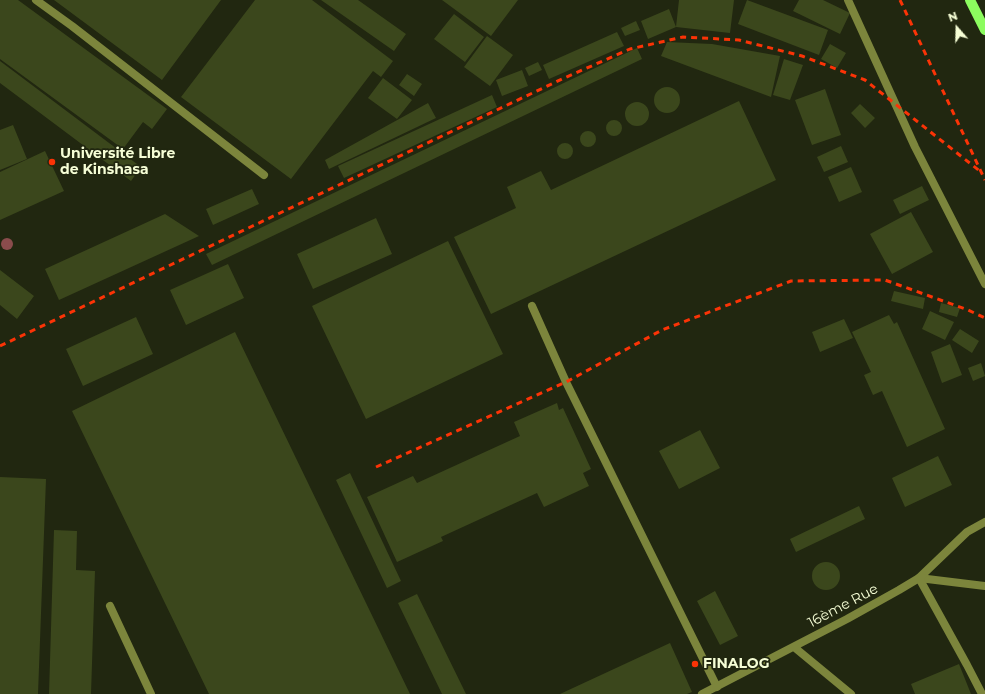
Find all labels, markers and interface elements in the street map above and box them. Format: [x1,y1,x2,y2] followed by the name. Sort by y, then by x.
[937,8,977,48] north arrow
[946,9,959,25] text: N
[60,146,175,178] place label: Université Libre de Kinshasa
[47,157,57,167] marker: Université Libre de Kinshasa
[805,580,881,632] street label: 16ème Rue
[703,656,769,672] place label: FINALOG
[690,659,700,669] marker: FINALOG

